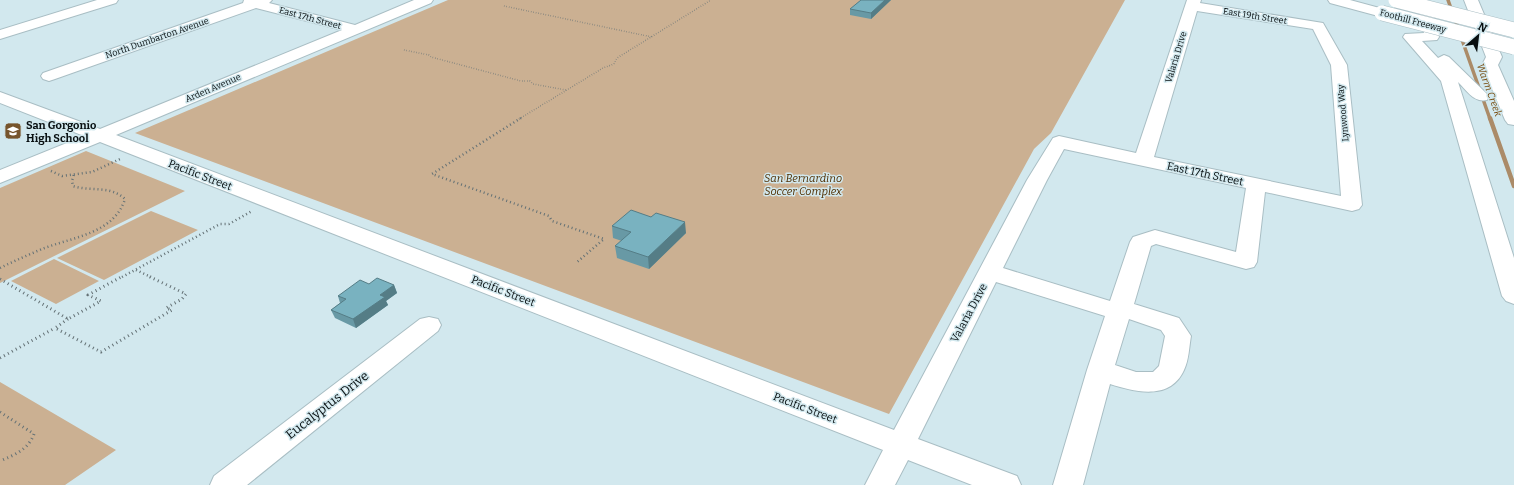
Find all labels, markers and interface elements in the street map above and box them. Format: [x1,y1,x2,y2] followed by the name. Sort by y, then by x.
[278,5,343,31] street label: East 17th Street
[1222,6,1288,26] street label: East 19th Street
[1379,7,1447,35] street label: Foothill Freeway
[104,16,210,60] street label: North Dumbarton Avenue
[1458,16,1498,56] north arrow
[1476,20,1490,36] text: N
[1163,30,1189,84] street label: Valaria Drive
[1474,62,1504,119] water label: Warm Creek
[184,72,242,104] street label: Arden Avenue
[1336,84,1350,142] street label: Lynwood Way
[26,119,96,145] place label: San Gorgonio High School
[3,121,23,141] school or university icon: San Gorgonio High School
[166,157,234,193] street label: Pacific Street
[1166,160,1244,188] street label: East 17th Street
[764,172,843,198] park label: San Bernardino Soccer Complex
[469,273,537,309] street label: Pacific Street
[948,281,990,345] street label: Valaria Drive
[283,368,371,442] street label: Eucalyptus Drive
[771,390,839,426] street label: Pacific Street

